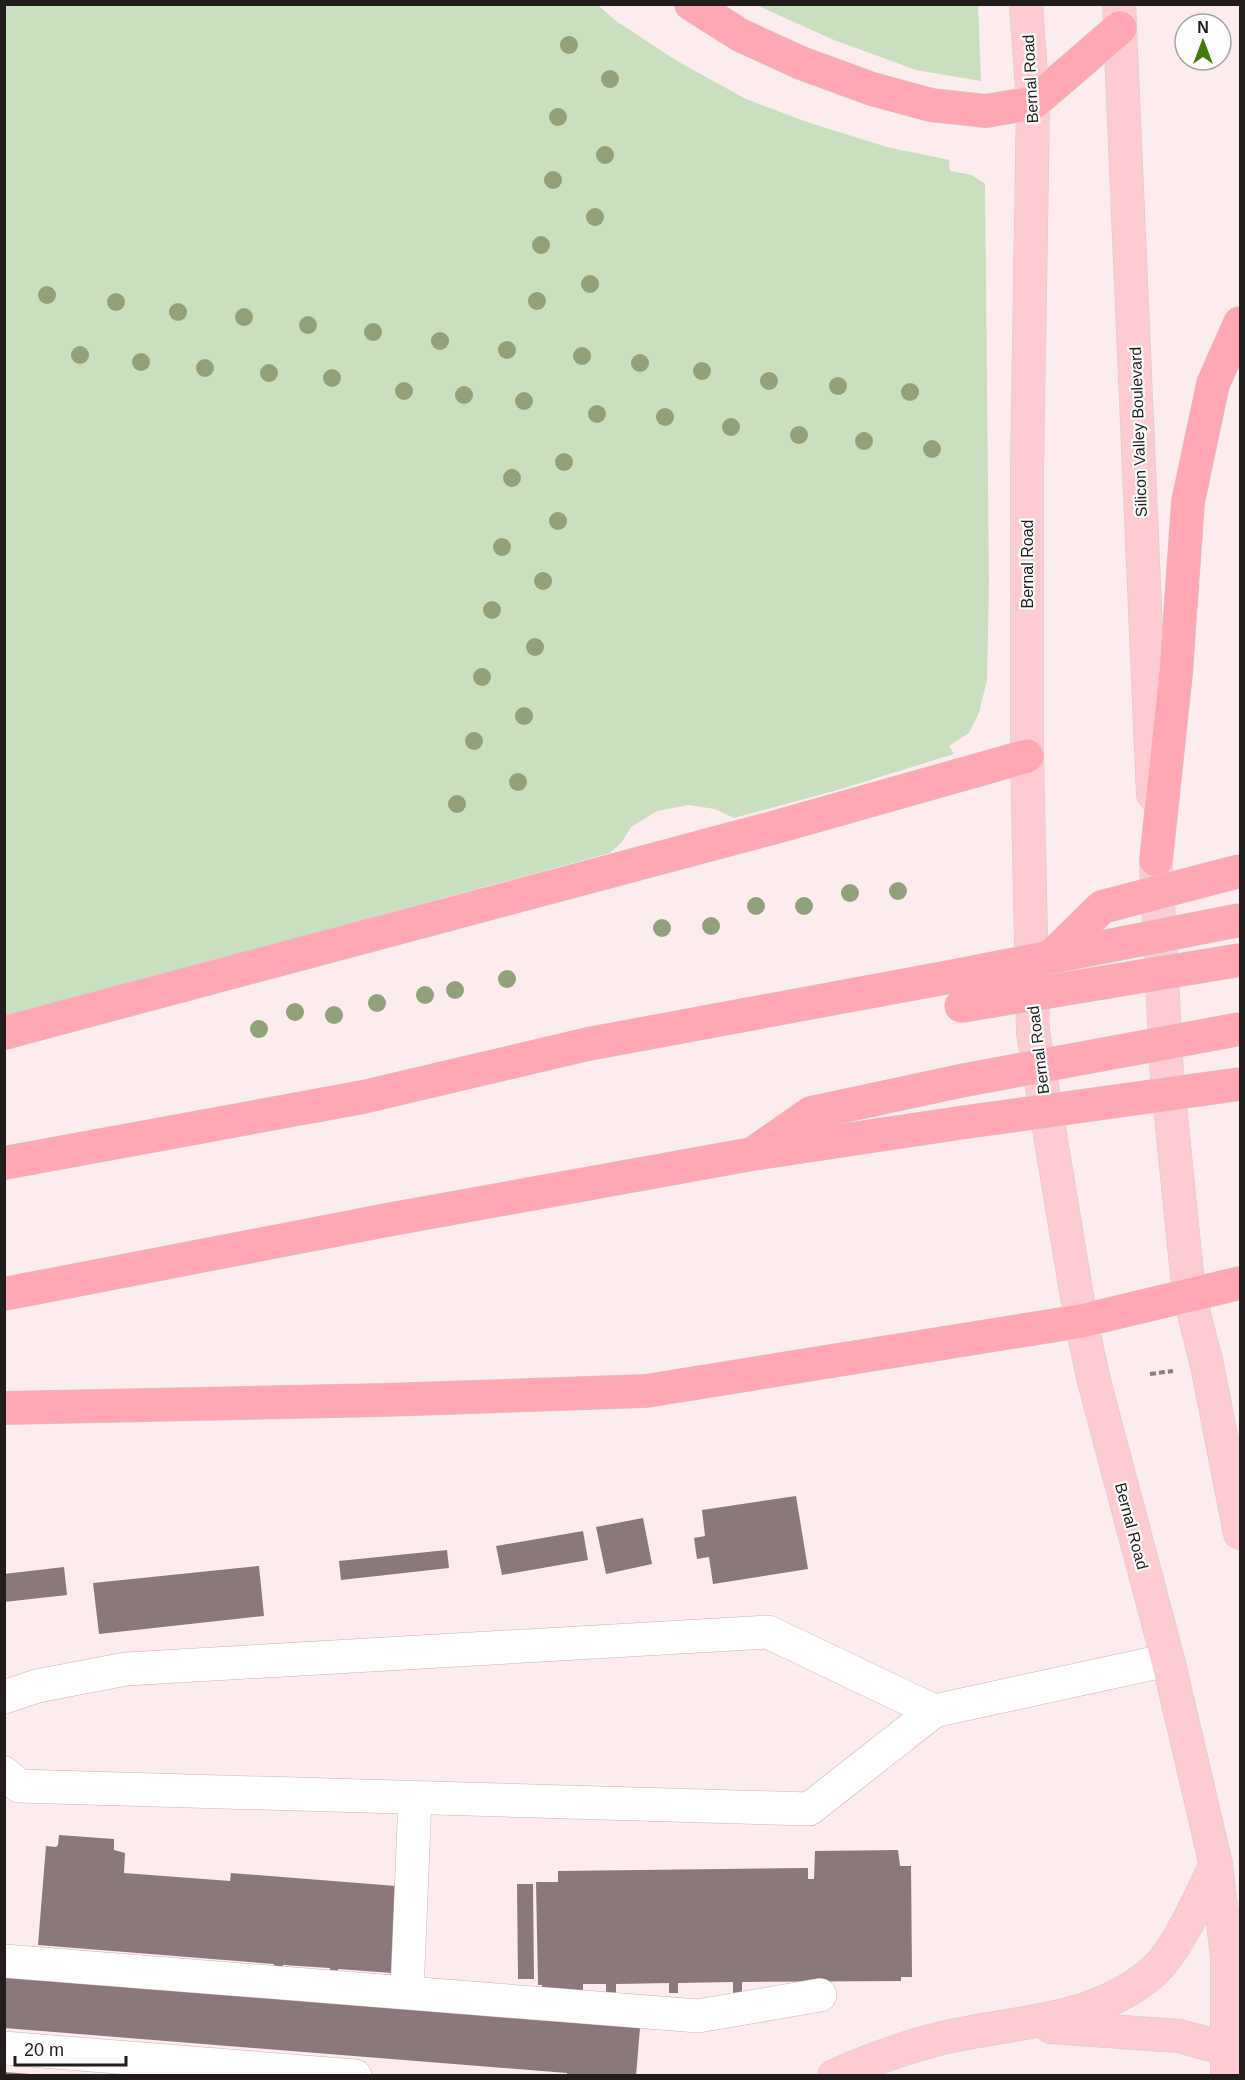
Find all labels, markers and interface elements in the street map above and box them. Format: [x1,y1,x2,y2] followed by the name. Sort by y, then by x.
[1173,12,1233,72] north arrow
[1197,19,1209,36] text: N
[1020,34,1041,124] street label: Bernal Road
[1127,347,1150,517] street label: Silicon Valley Boulevard
[1019,520,1036,608] street label: Bernal Road
[1025,1005,1052,1095] street label: Bernal Road
[1112,1481,1151,1571] street label: Bernal Road
[15,2029,126,2067] scale bar
[24,2040,64,2060] text: 20 m

